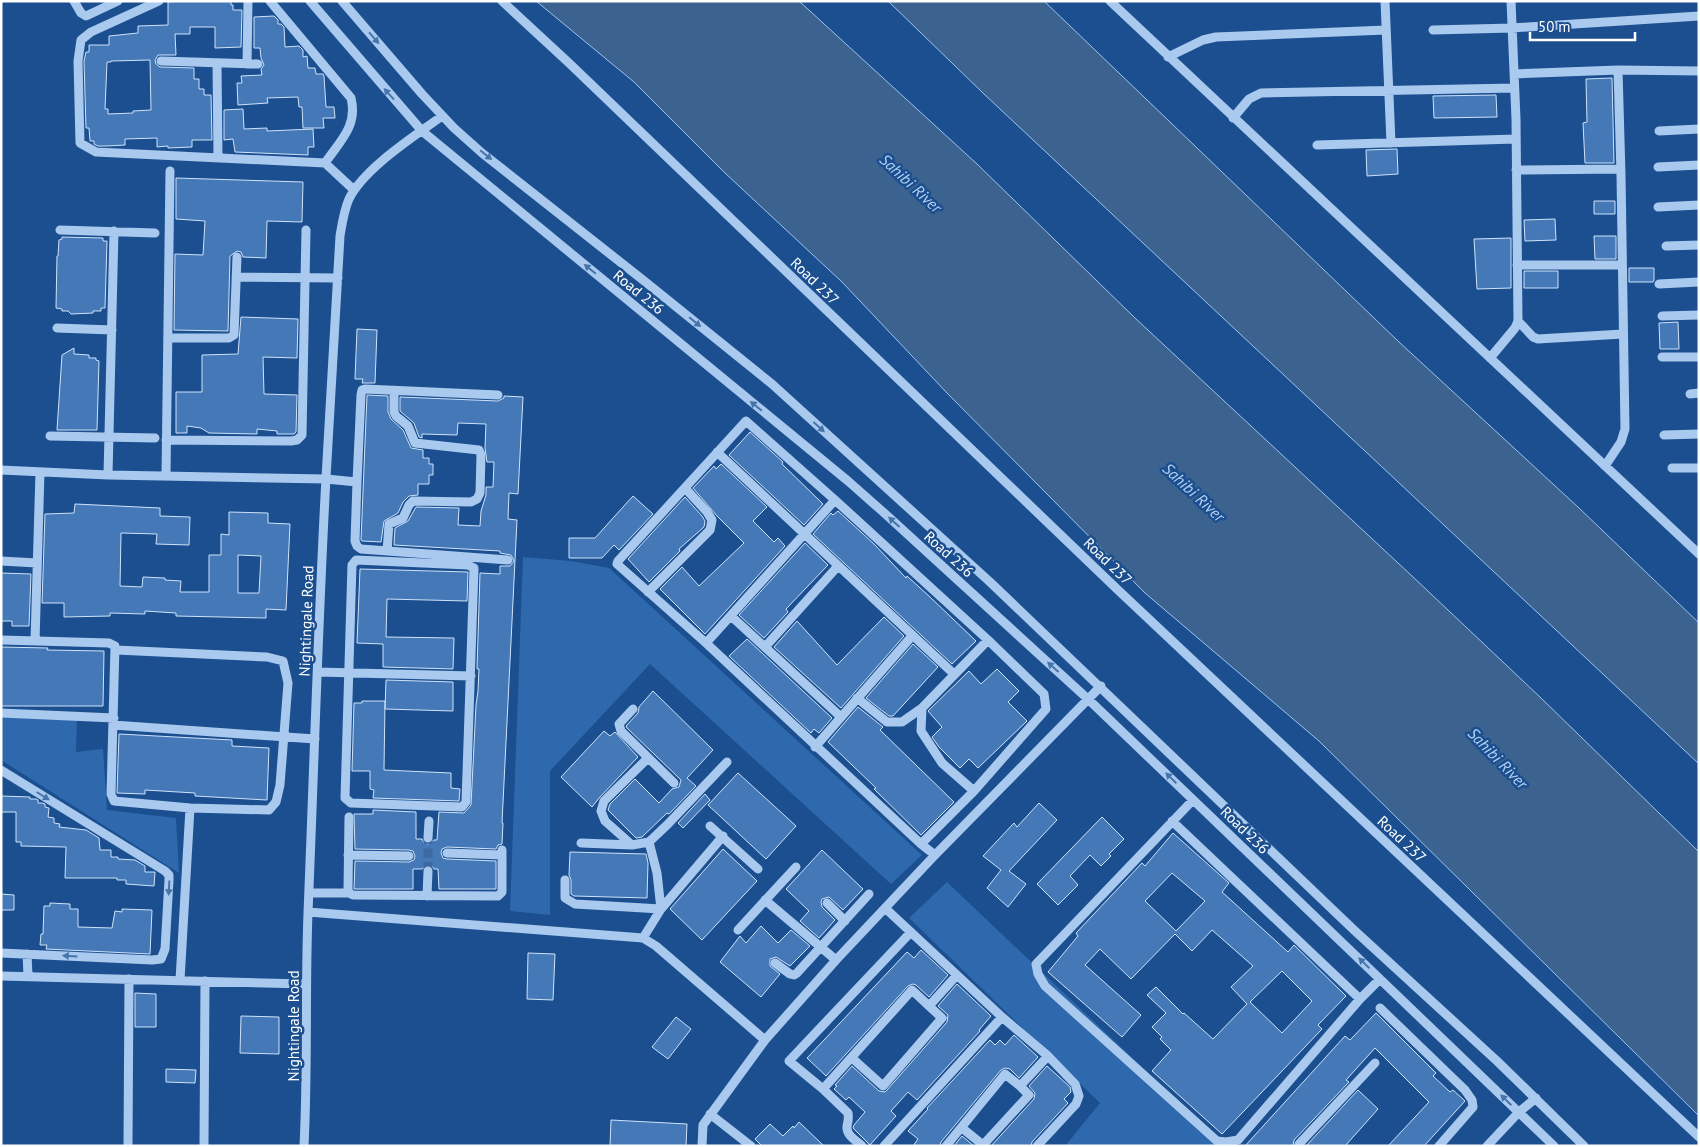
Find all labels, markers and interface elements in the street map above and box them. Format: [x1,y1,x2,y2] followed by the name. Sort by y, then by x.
[1530,10,1635,42] scale bar
[1538,17,1571,36] text: 50 m
[368,32,380,44] one-way arrow
[384,88,395,101] one-way arrow
[876,149,948,218] water label: Sahibi River
[479,150,492,161] one-way arrow
[787,253,843,309] street label: Road 237
[584,264,597,275] one-way arrow
[610,266,668,318] street label: Road 236
[689,316,702,327] one-way arrow
[750,401,762,412] one-way arrow
[813,421,825,433] one-way arrow
[1159,458,1231,527] water label: Sahibi River
[888,516,900,528] one-way arrow
[920,527,978,581] street label: Road 236
[1080,533,1136,589] street label: Road 237
[295,565,317,677] street label: Nightingale Road
[1047,661,1059,673] one-way arrow
[1464,723,1533,794] water label: Sahibi River
[1165,772,1177,784] one-way arrow
[36,791,49,800] one-way arrow
[1217,802,1273,858] street label: Road 236
[1373,811,1431,867] street label: Road 237
[164,881,172,897] one-way arrow
[62,952,78,960] one-way arrow
[1358,957,1370,969] one-way arrow
[284,971,303,1081] street label: Nightingale Road
[1501,1094,1513,1106] one-way arrow

